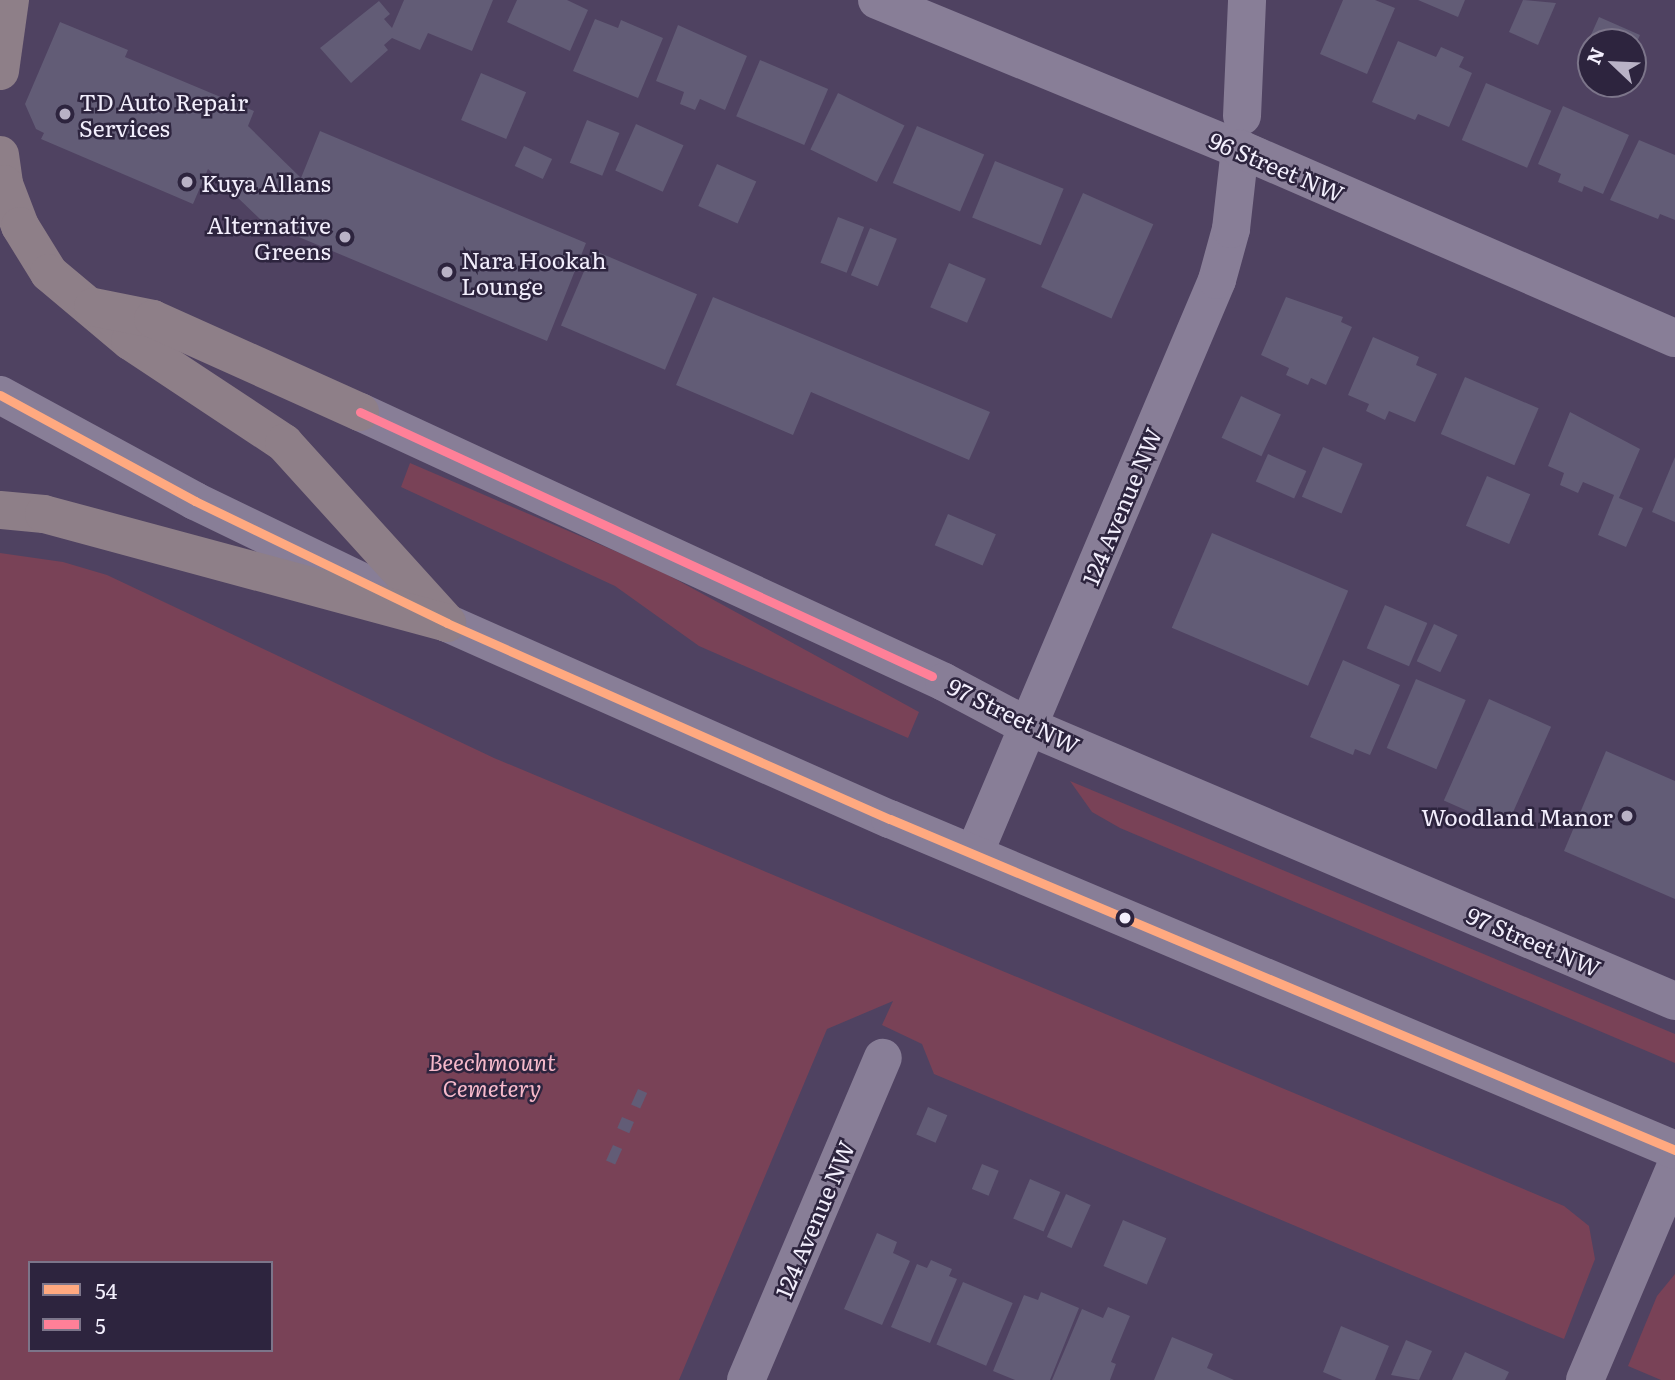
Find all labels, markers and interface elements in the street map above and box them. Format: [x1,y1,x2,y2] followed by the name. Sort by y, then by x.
[1577,28,1647,98] north arrow
[1579,43,1611,68] text: N
[79,87,248,141] place label: TD Auto Repair Services
[57,106,73,122] marker: TD Auto Repair Services
[1205,125,1349,207] street label: 96 Street NW
[201,168,331,196] place label: Kuya Allans
[179,174,195,190] marker: Kuya Allans
[207,210,331,264] place label: Alternative Greens
[337,229,353,245] marker: Alternative Greens
[461,245,606,299] place label: Nara Hookah Lounge
[439,264,455,280] marker: Nara Hookah Lounge
[1075,423,1167,589] street label: 124 Avenue NW
[944,671,1084,759] street label: 97 Street NW
[1421,802,1613,830] place label: Woodland Manor
[1619,808,1635,824] marker: Woodland Manor
[1463,900,1605,982] street label: 97 Street NW
[1118,911,1132,925] unlabelled marker
[428,1047,556,1101] park label: Beechmount Cemetery
[768,1136,860,1302] street label: 124 Avenue NW
[28,1261,273,1352] legend
[95,1274,117,1305] text: 54
[95,1309,106,1340] text: 5

